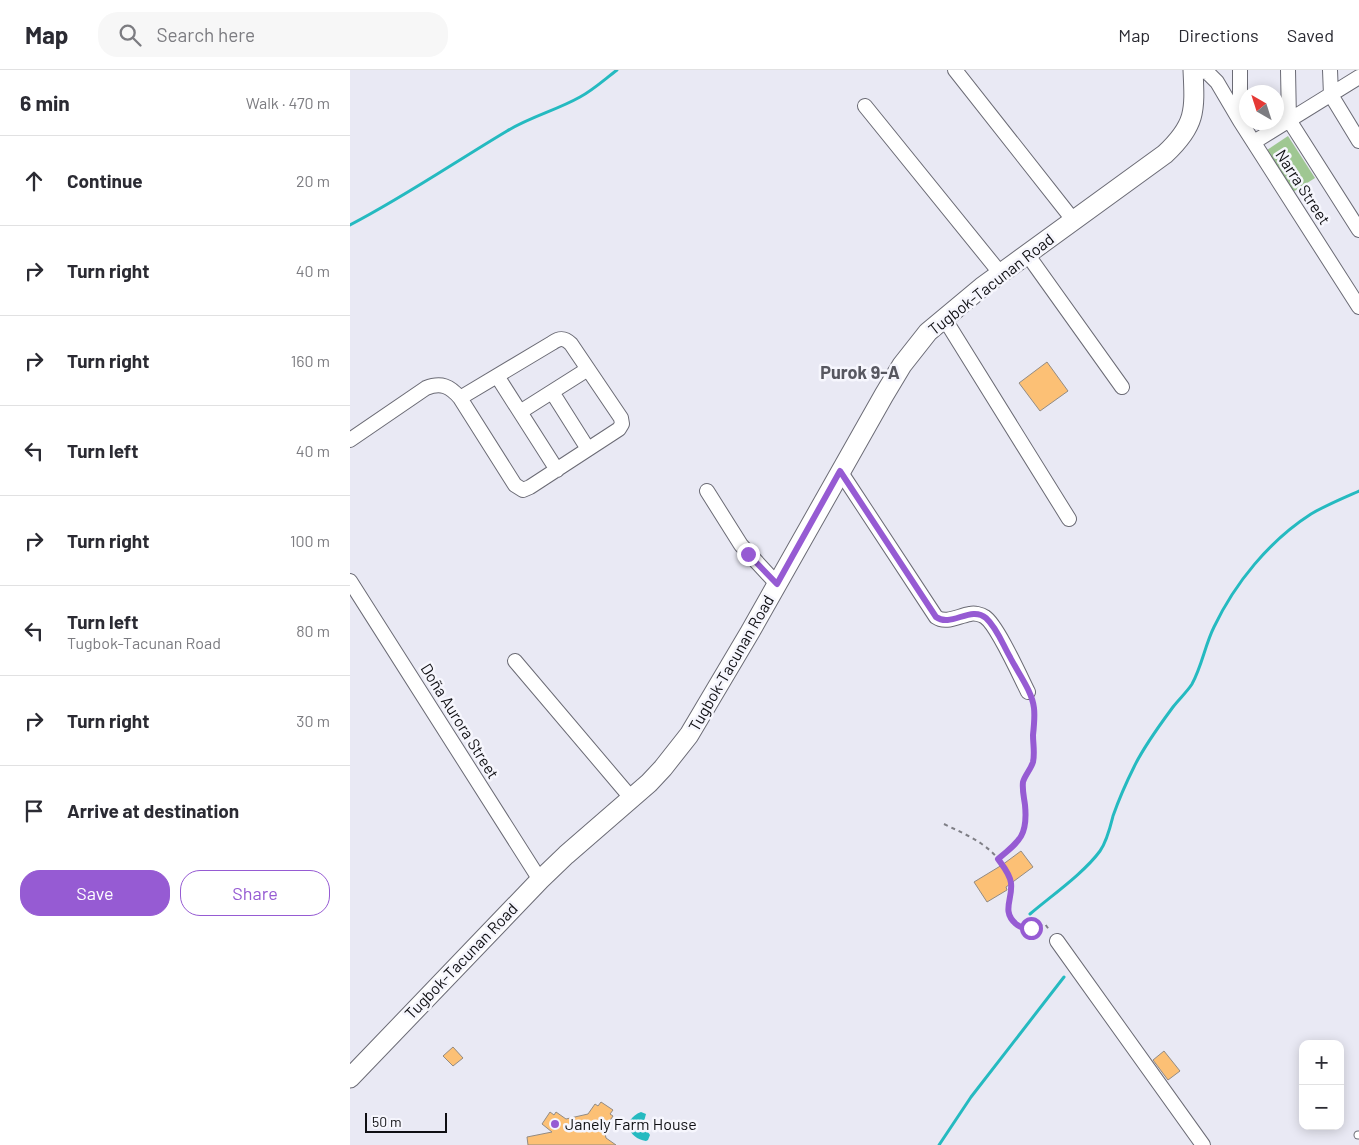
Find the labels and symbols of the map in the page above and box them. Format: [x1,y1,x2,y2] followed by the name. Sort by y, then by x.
[1239,85,1284,130] north arrow
[1272,146,1335,228] street label: Narra Street
[924,229,1057,338] street label: Tugbok-Tacunan Road
[820,361,900,383] district label: Purok 9-A
[737,543,760,566] route end
[684,591,777,734] street label: Tugbok-Tacunan Road
[417,660,504,782] street label: Doña Aurora Street
[400,899,521,1023] street label: Tugbok-Tacunan Road
[1020,917,1043,940] route start
[365,1110,448,1133] scale bar
[565,1114,697,1133] place label: Janely Farm House
[549,1118,561,1130] marker: Janely Farm House

